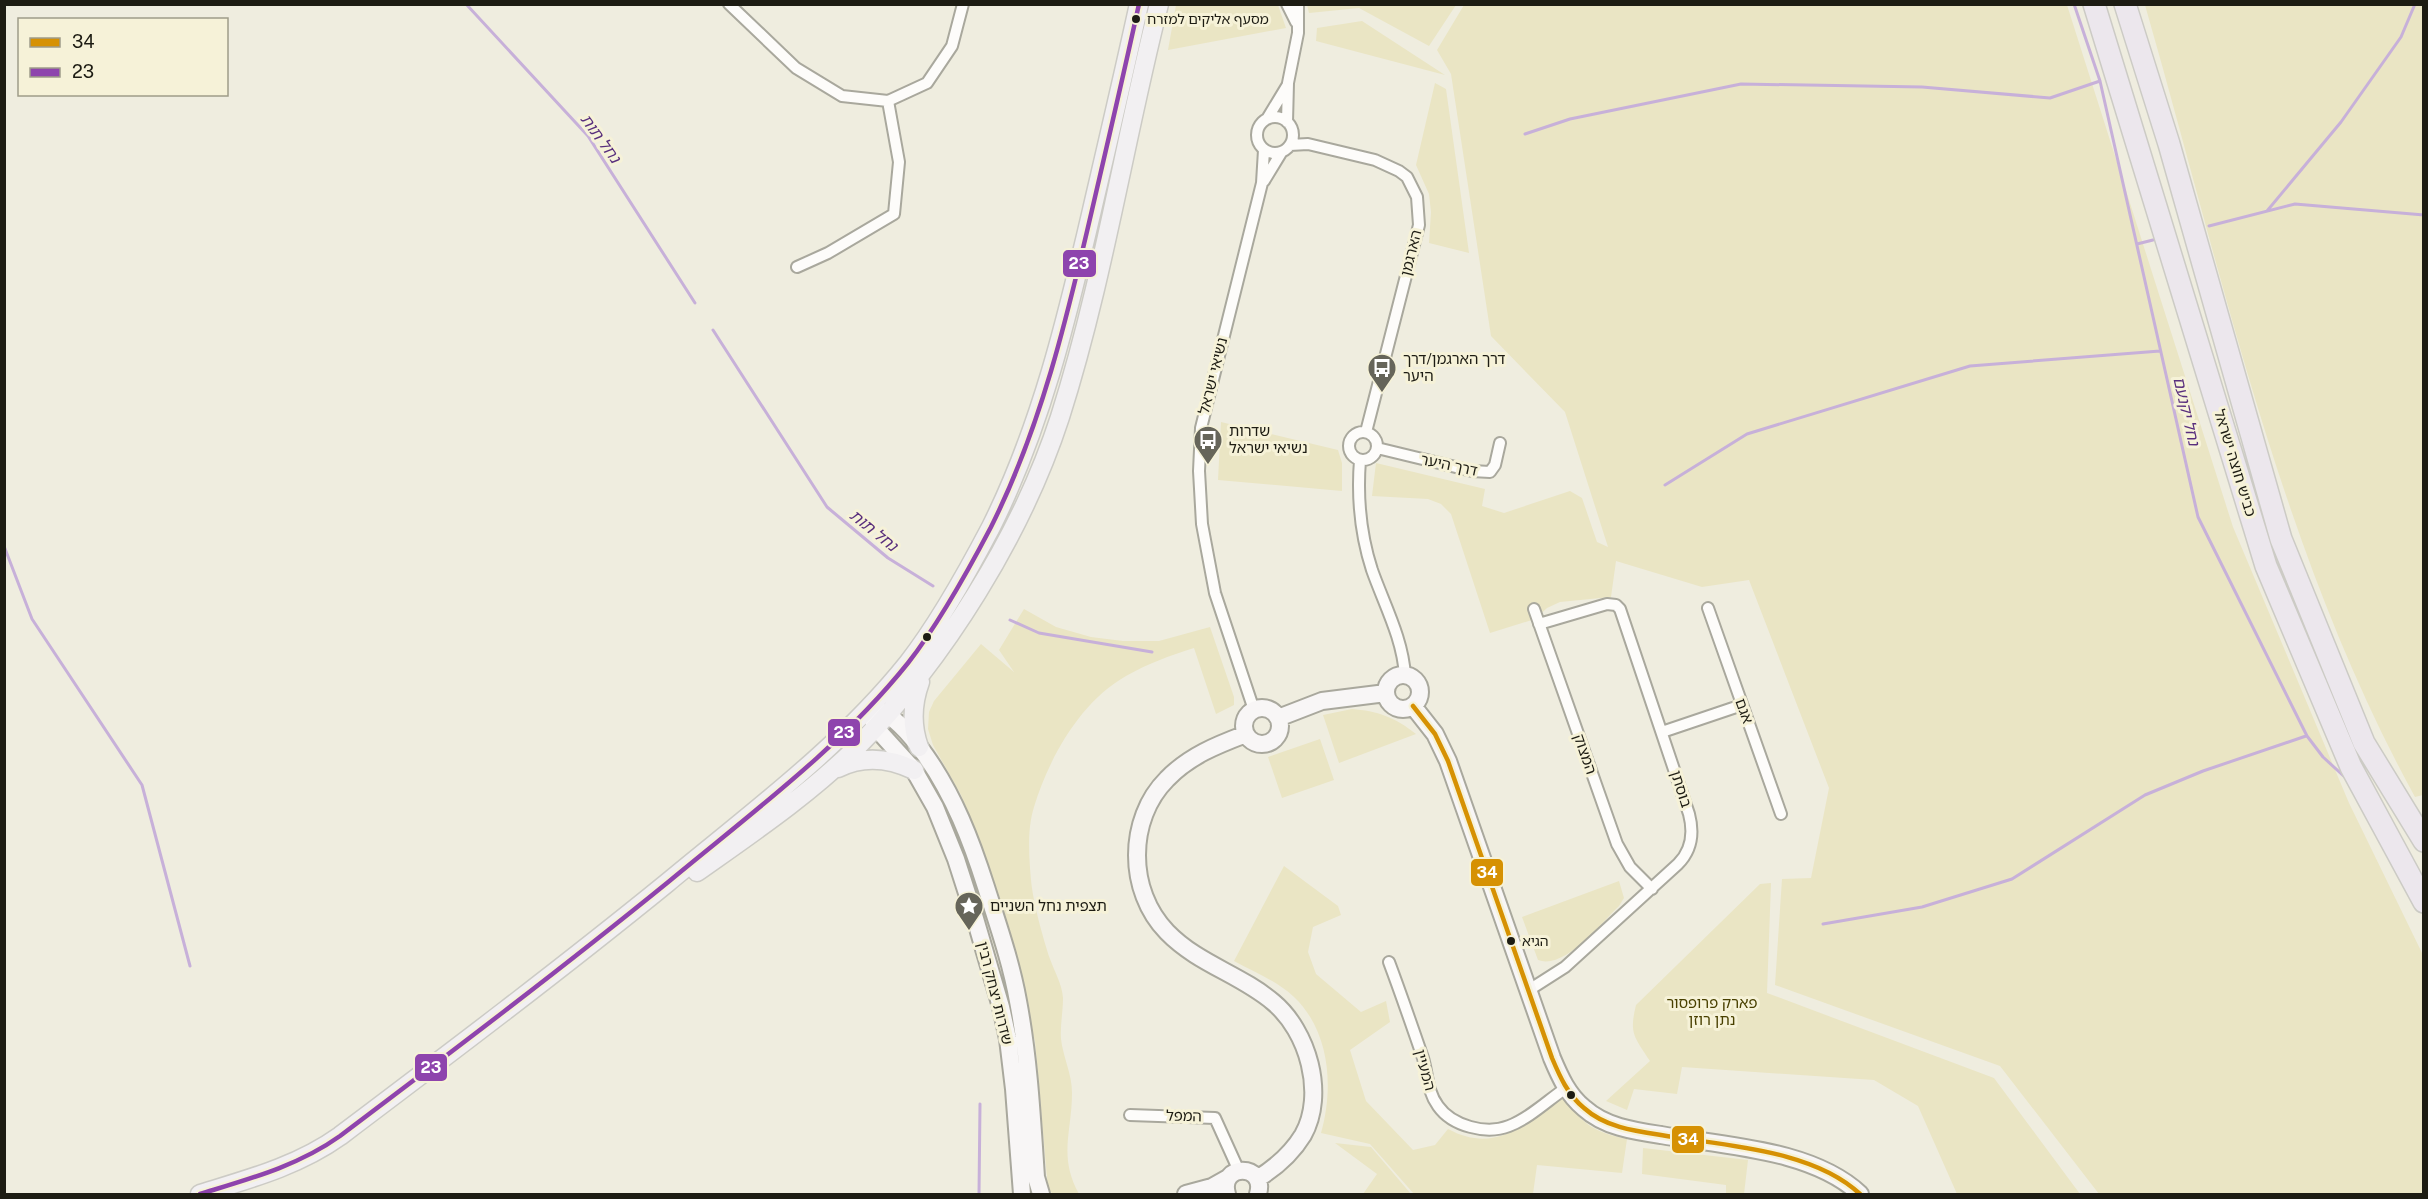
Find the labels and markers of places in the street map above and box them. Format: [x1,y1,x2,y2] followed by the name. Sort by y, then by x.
[1147,11,1269,27] place label: מסעף אליקים למזרח
[1130,13,1142,25] marker: מסעף אליקים למזרח
[1403,350,1506,384] place label: דרך הארגמן/דרך היער
[1366,352,1398,394] bus stop icon: דרך הארגמן/דרך היער
[1229,422,1308,456] place label: שדרות נשיאי ישראל
[1192,424,1224,466] bus stop icon: שדרות נשיאי ישראל
[921,631,933,643] unlabelled marker
[953,890,985,932] place icon: תצפית נחל השניים
[990,897,1107,914] place label: תצפית נחל השניים
[1522,933,1549,949] place label: הגיא
[1505,935,1517,947] marker: הגיא
[1565,1089,1577,1101] unlabelled marker

